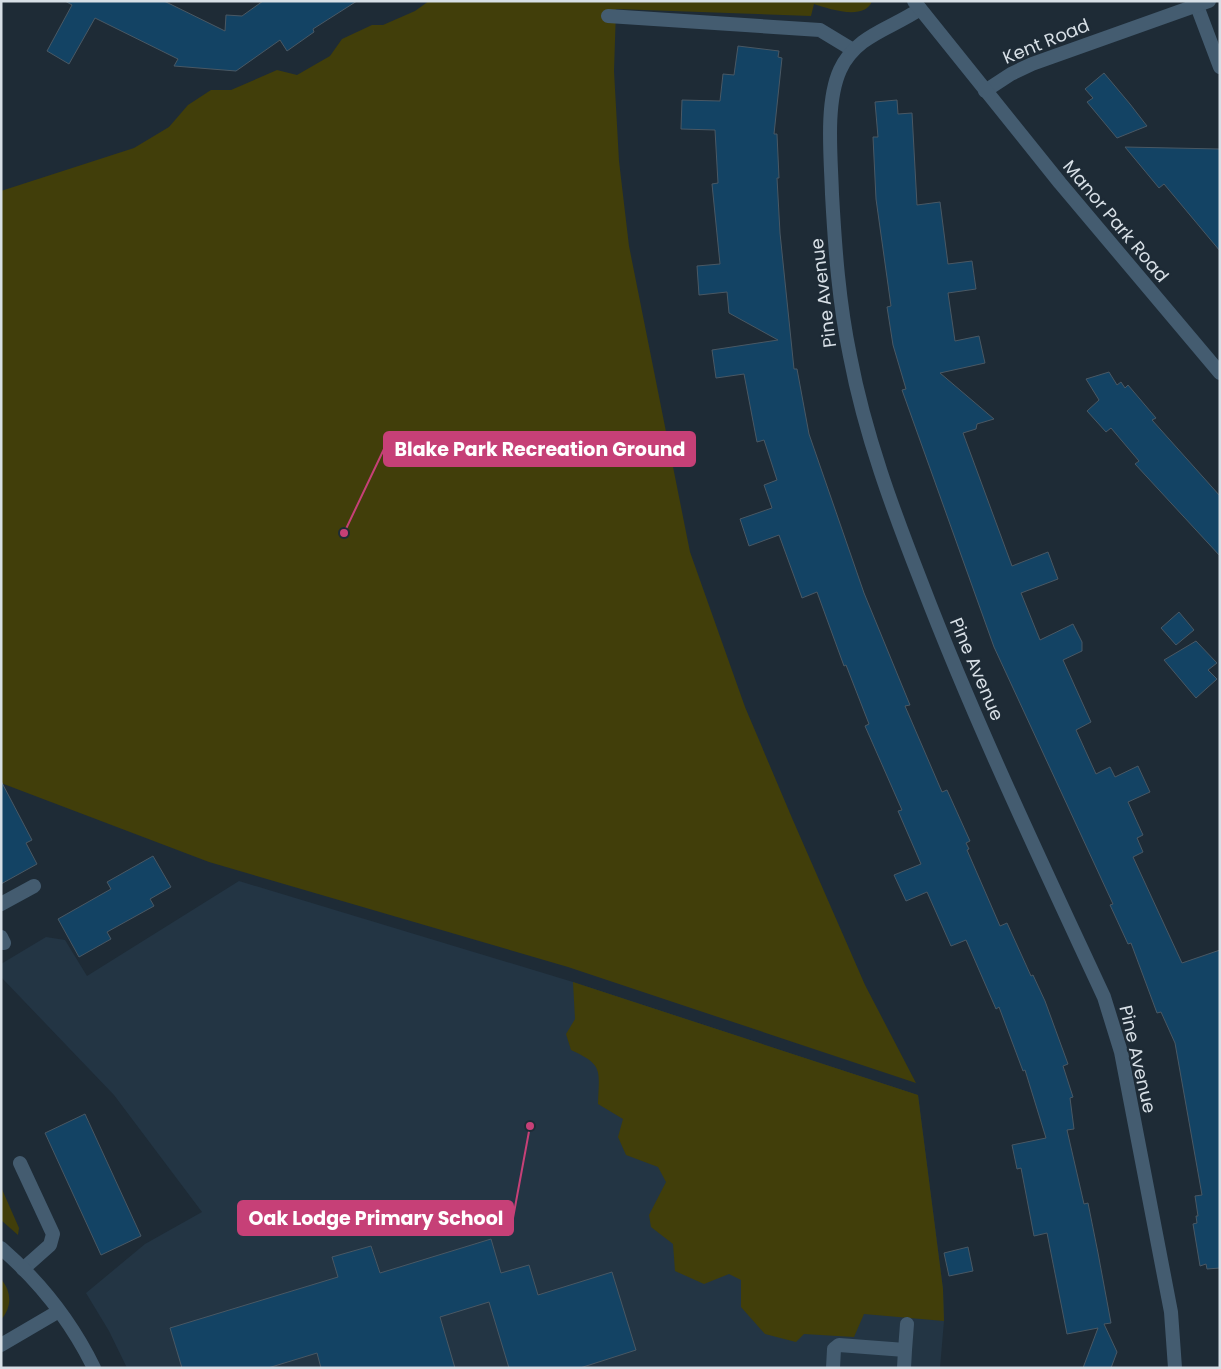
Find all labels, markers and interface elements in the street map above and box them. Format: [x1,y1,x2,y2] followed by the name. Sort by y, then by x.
[999,12,1093,70] street label: Kent Road
[1057,155,1175,287] street label: Manor Park Road
[804,237,842,349] street label: Pine Avenue
[384,432,695,466] callout: Blake Park Recreation Ground
[395,436,685,463] text: Blake Park Recreation Ground
[944,614,1010,724] street label: Pine Avenue
[1113,1003,1163,1115] street label: Pine Avenue
[238,1201,513,1235] callout: Oak Lodge Primary School
[249,1205,503,1232] text: Oak Lodge Primary School

